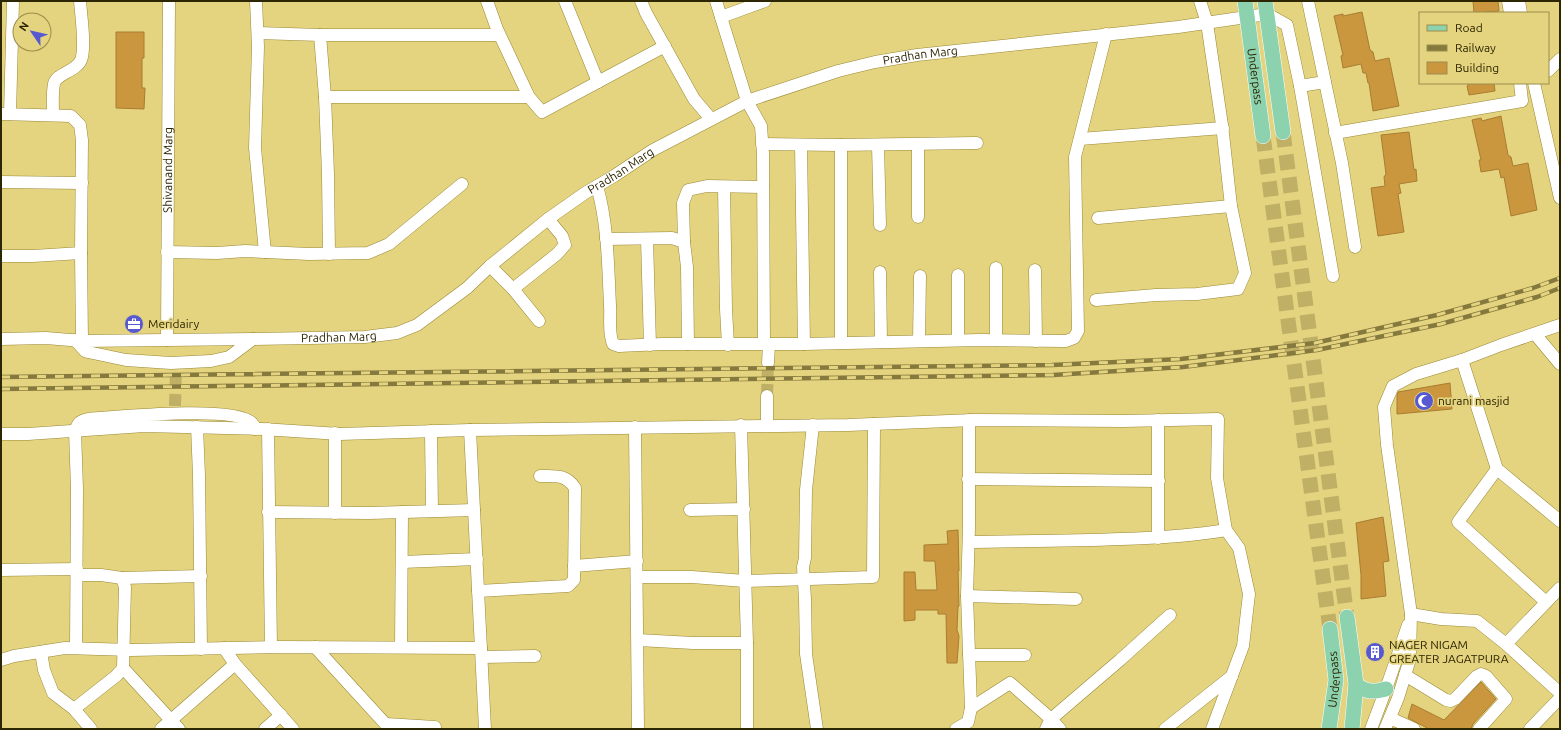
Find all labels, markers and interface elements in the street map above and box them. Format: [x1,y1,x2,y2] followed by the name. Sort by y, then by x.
[12,12,52,52] north arrow
[1419,12,1549,84] legend
[16,20,31,33] text: N
[1455,21,1483,34] text: Road
[1455,41,1496,54] text: Railway
[882,44,958,67] street label: Pradhan Marg
[1245,47,1266,105] street label: Underpass
[1455,61,1499,74] text: Building
[161,127,174,213] street label: Shivanand Marg
[585,144,656,196] street label: Pradhan Marg
[123,313,145,335] office icon: Meridairy
[148,317,199,330] place label: Meridairy
[301,329,377,344] street label: Pradhan Marg
[1413,390,1435,412] mosque icon: nurani masjid
[1438,394,1510,407] place label: nurani masjid
[1389,638,1509,665] place label: NAGER NIGAM GREATER JAGATPURA
[1364,641,1386,663] building icon: NAGER NIGAM GREATER JAGATPURA
[1325,651,1342,709] street label: Underpass

